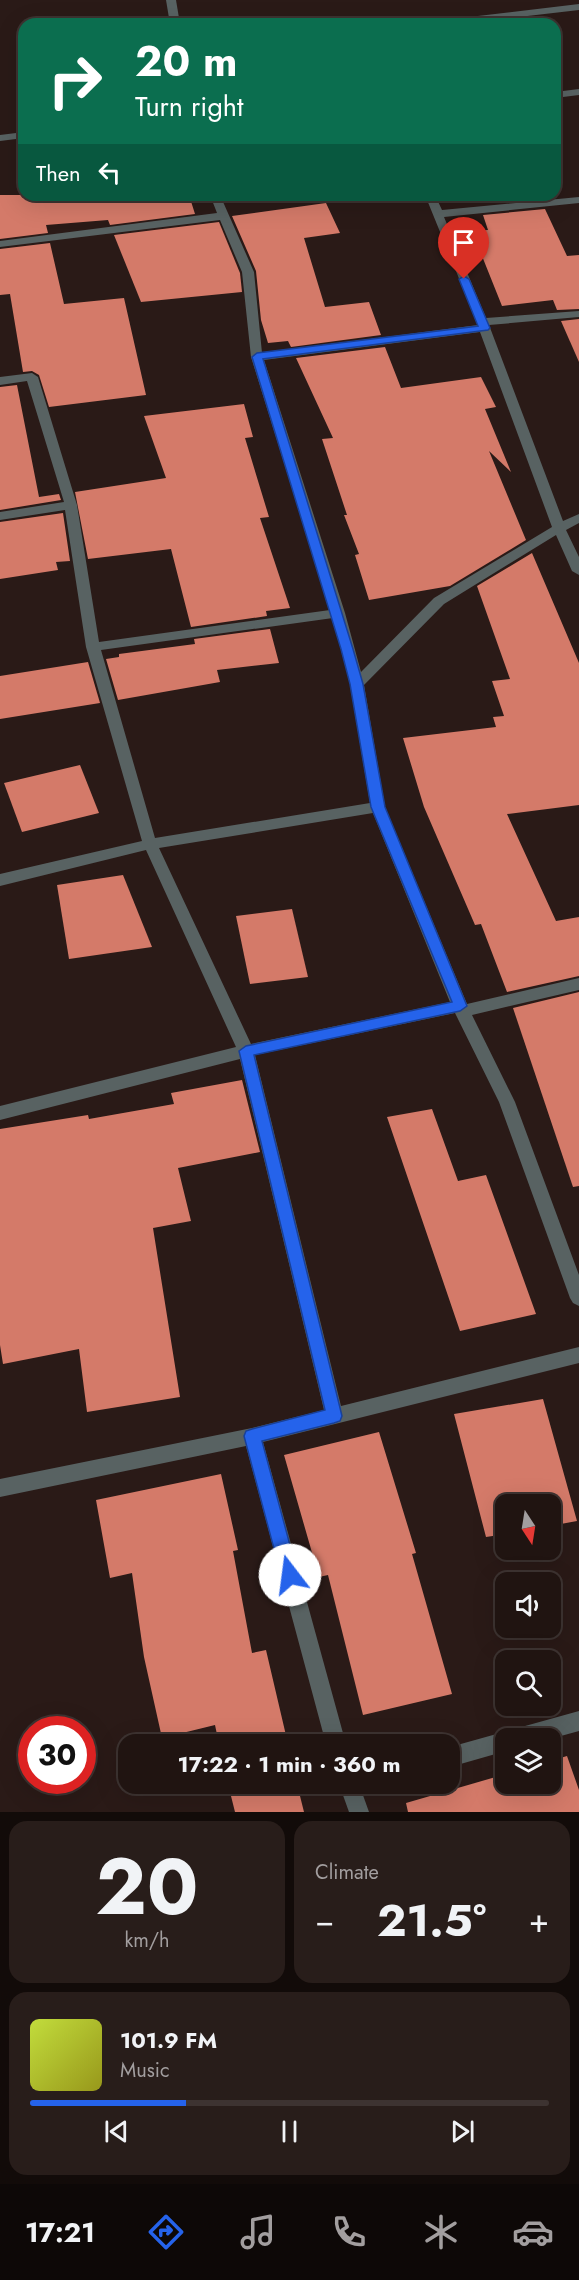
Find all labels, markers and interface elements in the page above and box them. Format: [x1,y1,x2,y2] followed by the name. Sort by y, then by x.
[135,31,237,92] text: 20 m
[36,42,114,120] icon: right
[135,87,243,126] text: Turn right
[93,156,126,189] icon: left
[36,157,81,189] text: Then
[438,217,489,279] pin
[447,226,480,259] icon: arrive
[495,1494,561,1560] north arrow
[495,1494,561,1794] map controls
[258,1543,322,1607] position arrow
[495,1572,561,1638] button: sound
[495,1650,561,1716] button: search
[18,1716,96,1794] speed limit sign: 30
[495,1728,561,1794] button: layers
[177,1748,401,1780] text: 17:22 · 1 min · 360 m
[96,1831,198,1943] text: 20
[315,1858,379,1887] text: Climate
[377,1888,486,1953] text: 21.5°
[315,1897,334,1944] text: −
[529,1897,549,1944] text: +
[124,1926,170,1955] text: km/h
[120,2024,217,2056] text: 101.9 FM
[120,2056,170,2085] text: Music
[100,2115,133,2148] icon: previous
[273,2115,306,2148] icon: pause
[446,2115,479,2148] icon: next
[145,2211,187,2253] icon: directions
[237,2211,279,2253] icon: music
[328,2211,370,2253] icon: phone
[420,2211,462,2253] icon: climate
[512,2211,554,2253] icon: car
[25,2213,95,2252] text: 17:21

